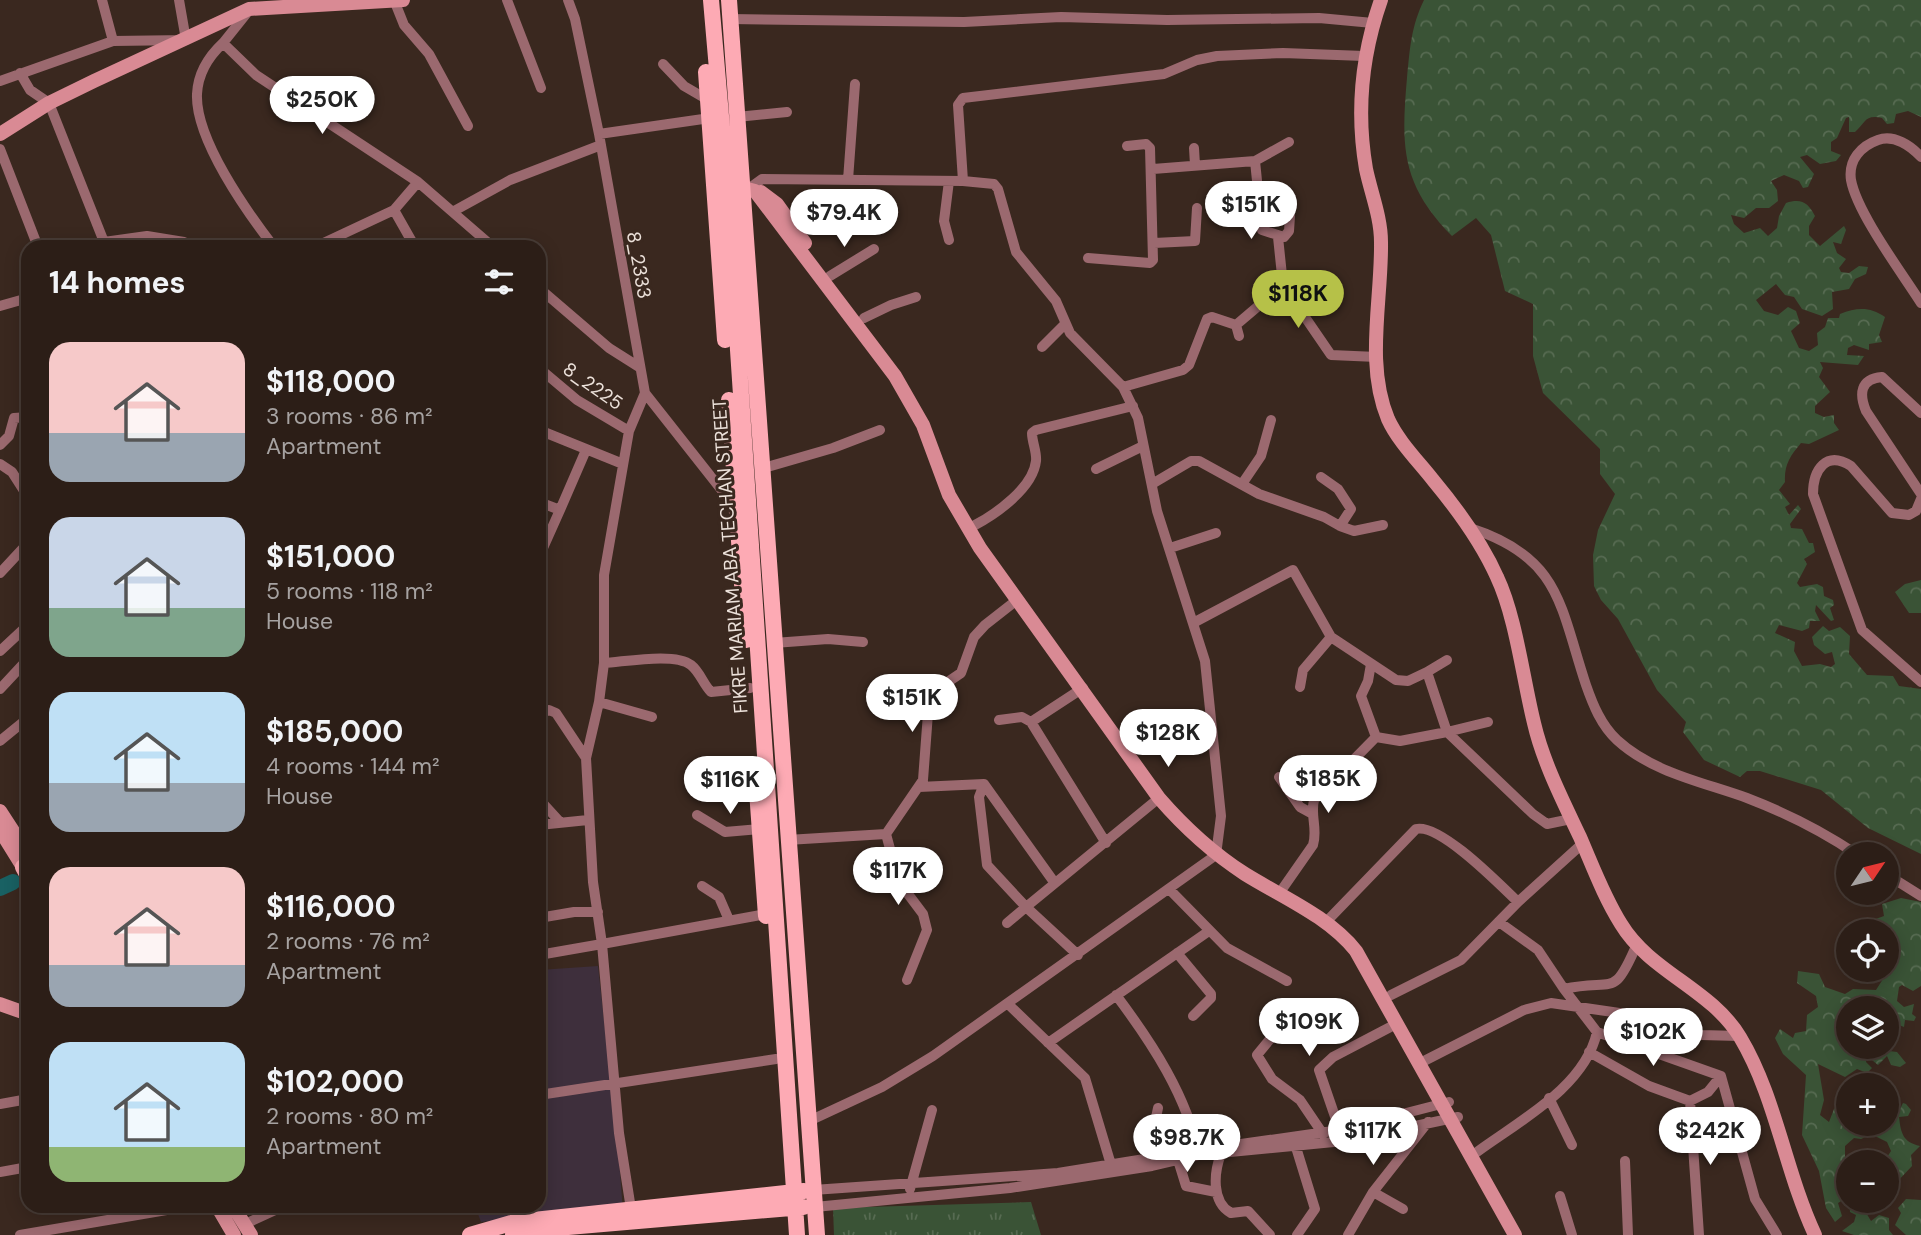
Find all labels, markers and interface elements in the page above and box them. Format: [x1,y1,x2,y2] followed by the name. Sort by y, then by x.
[273,76,371,136] pin: $250K
[286,84,358,114] text: $250K
[1202,182,1300,241] pin: $151K
[1221,189,1281,219] text: $151K
[787,190,901,249] pin: $79.4K
[806,197,882,227] text: $79.4K
[621,229,657,301] street label: 8_2333
[49,263,186,302] text: 14 homes
[480,263,518,301] icon: filters
[1249,270,1347,330] pin: $118K
[1268,278,1328,308] text: $118K
[558,356,628,416] street label: 8_2225
[266,362,396,401] text: $118,000
[105,370,189,454] icon: home
[706,397,753,714] street label: FIKRE MARIAM ABA TECHAN STREET
[266,401,433,431] text: 3 rooms · 86 m²
[266,431,381,461] text: Apartment
[266,537,395,576] text: $151,000
[105,545,189,629] icon: home
[266,576,433,606] text: 5 rooms · 118 m²
[266,606,333,636] text: House
[863,674,961,734] pin: $151K
[882,682,942,712] text: $151K
[1119,710,1217,769] pin: $128K
[266,712,403,751] text: $185,000
[1136,717,1200,747] text: $128K
[105,720,189,804] icon: home
[266,751,440,781] text: 4 rooms · 144 m²
[681,756,779,816] pin: $116K
[1279,756,1377,815] pin: $185K
[1295,763,1361,793] text: $185K
[700,764,760,794] text: $116K
[266,781,333,811] text: House
[1836,842,1899,905] north arrow
[1836,842,1899,1213] map controls
[849,848,947,907] pin: $117K
[869,855,927,885] text: $117K
[266,887,396,926] text: $116,000
[105,895,189,979] icon: home
[1836,919,1899,982] button: locate
[266,926,430,956] text: 2 rooms · 76 m²
[266,956,381,986] text: Apartment
[1836,996,1899,1059] button: layers
[1260,998,1358,1058] pin: $109K
[1275,1006,1343,1036] text: $109K
[1604,1009,1702,1068] pin: $102K
[1620,1016,1686,1046] text: $102K
[266,1062,404,1101] text: $102,000
[105,1070,189,1154] icon: home
[1836,1073,1899,1136] button: +
[266,1101,433,1131] text: 2 rooms · 80 m²
[1324,1108,1422,1167] pin: $117K
[1661,1108,1759,1167] pin: $242K
[1130,1114,1244,1174] pin: $98.7K
[1344,1115,1402,1145] text: $117K
[1675,1115,1745,1145] text: $242K
[1149,1122,1225,1152] text: $98.7K
[266,1131,381,1161] text: Apartment
[1836,1150,1899,1213] button: −

